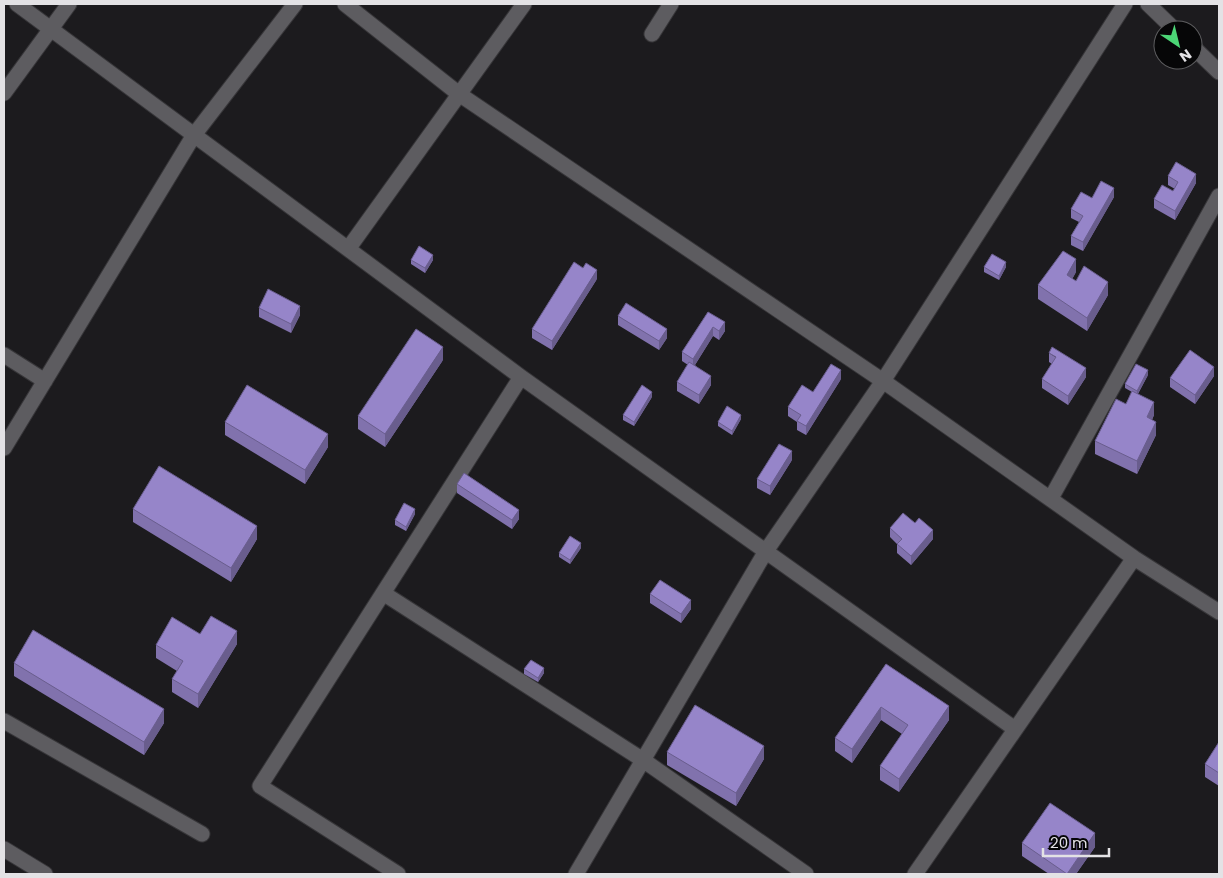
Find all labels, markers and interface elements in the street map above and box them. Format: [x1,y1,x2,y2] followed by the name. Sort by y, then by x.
[1153,20,1203,70] north arrow
[1175,44,1196,67] text: N
[1043,826,1109,858] scale bar
[1050,832,1088,853] text: 20 m

